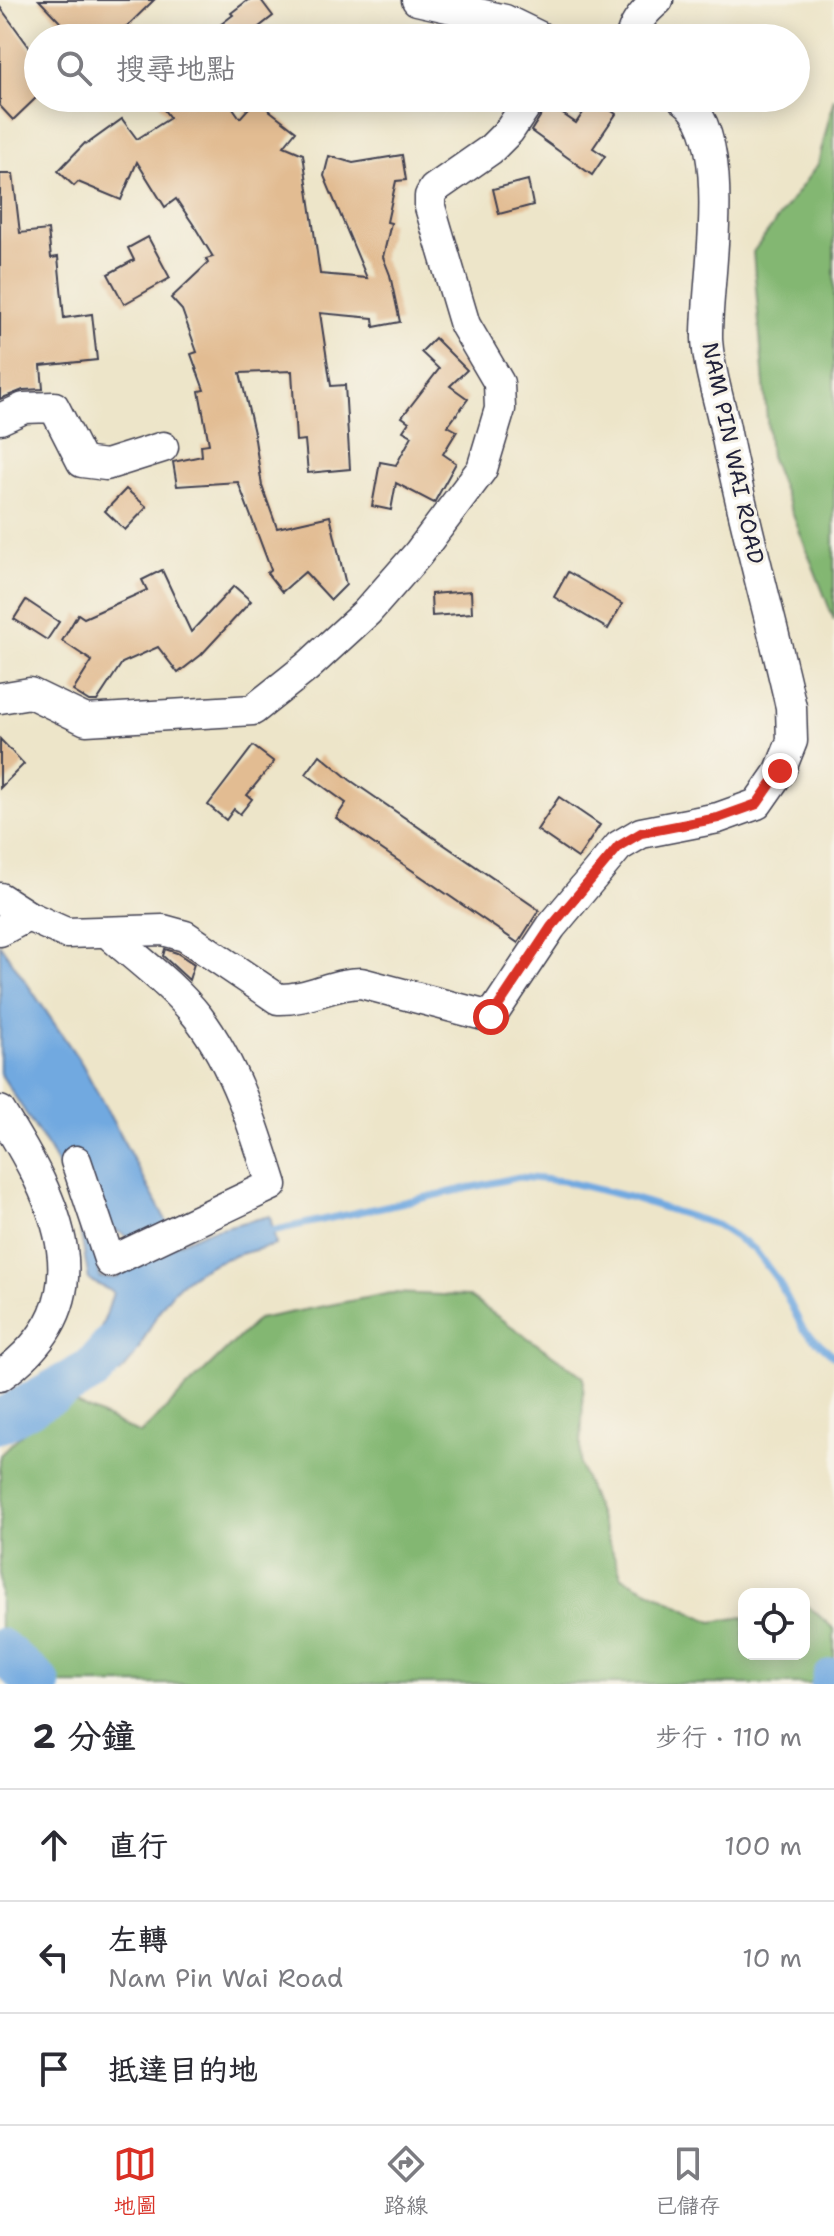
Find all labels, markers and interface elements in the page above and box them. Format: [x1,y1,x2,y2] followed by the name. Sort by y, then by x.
[24,24,810,112] search box
[52,46,96,90] icon: search
[116,48,236,89] text: 搜尋地點
[695,339,771,567] street label: NAM PIN WAI ROAD
[762,753,798,789] route end
[473,999,509,1035] route start
[738,1588,810,1660] map controls
[738,1588,810,1660] button: locate
[32,1713,136,1759] text: 2 分鐘
[655,1719,802,1754] text: 步行 · 110 m
[32,1823,76,1867] icon: ahead
[108,1825,168,1866] text: 直行
[724,1828,802,1863] text: 100 m
[108,1919,168,1960] text: 左轉
[32,1935,76,1979] icon: left
[742,1940,802,1975] text: 10 m
[108,1960,343,1995] text: Nam Pin Wai Road
[32,2047,76,2091] icon: arrive
[108,2049,258,2090] text: 抵達目的地
[113,2142,157,2220] tab: 地圖
[384,2142,428,2220] tab: 路線
[655,2142,721,2220] tab: 已儲存

